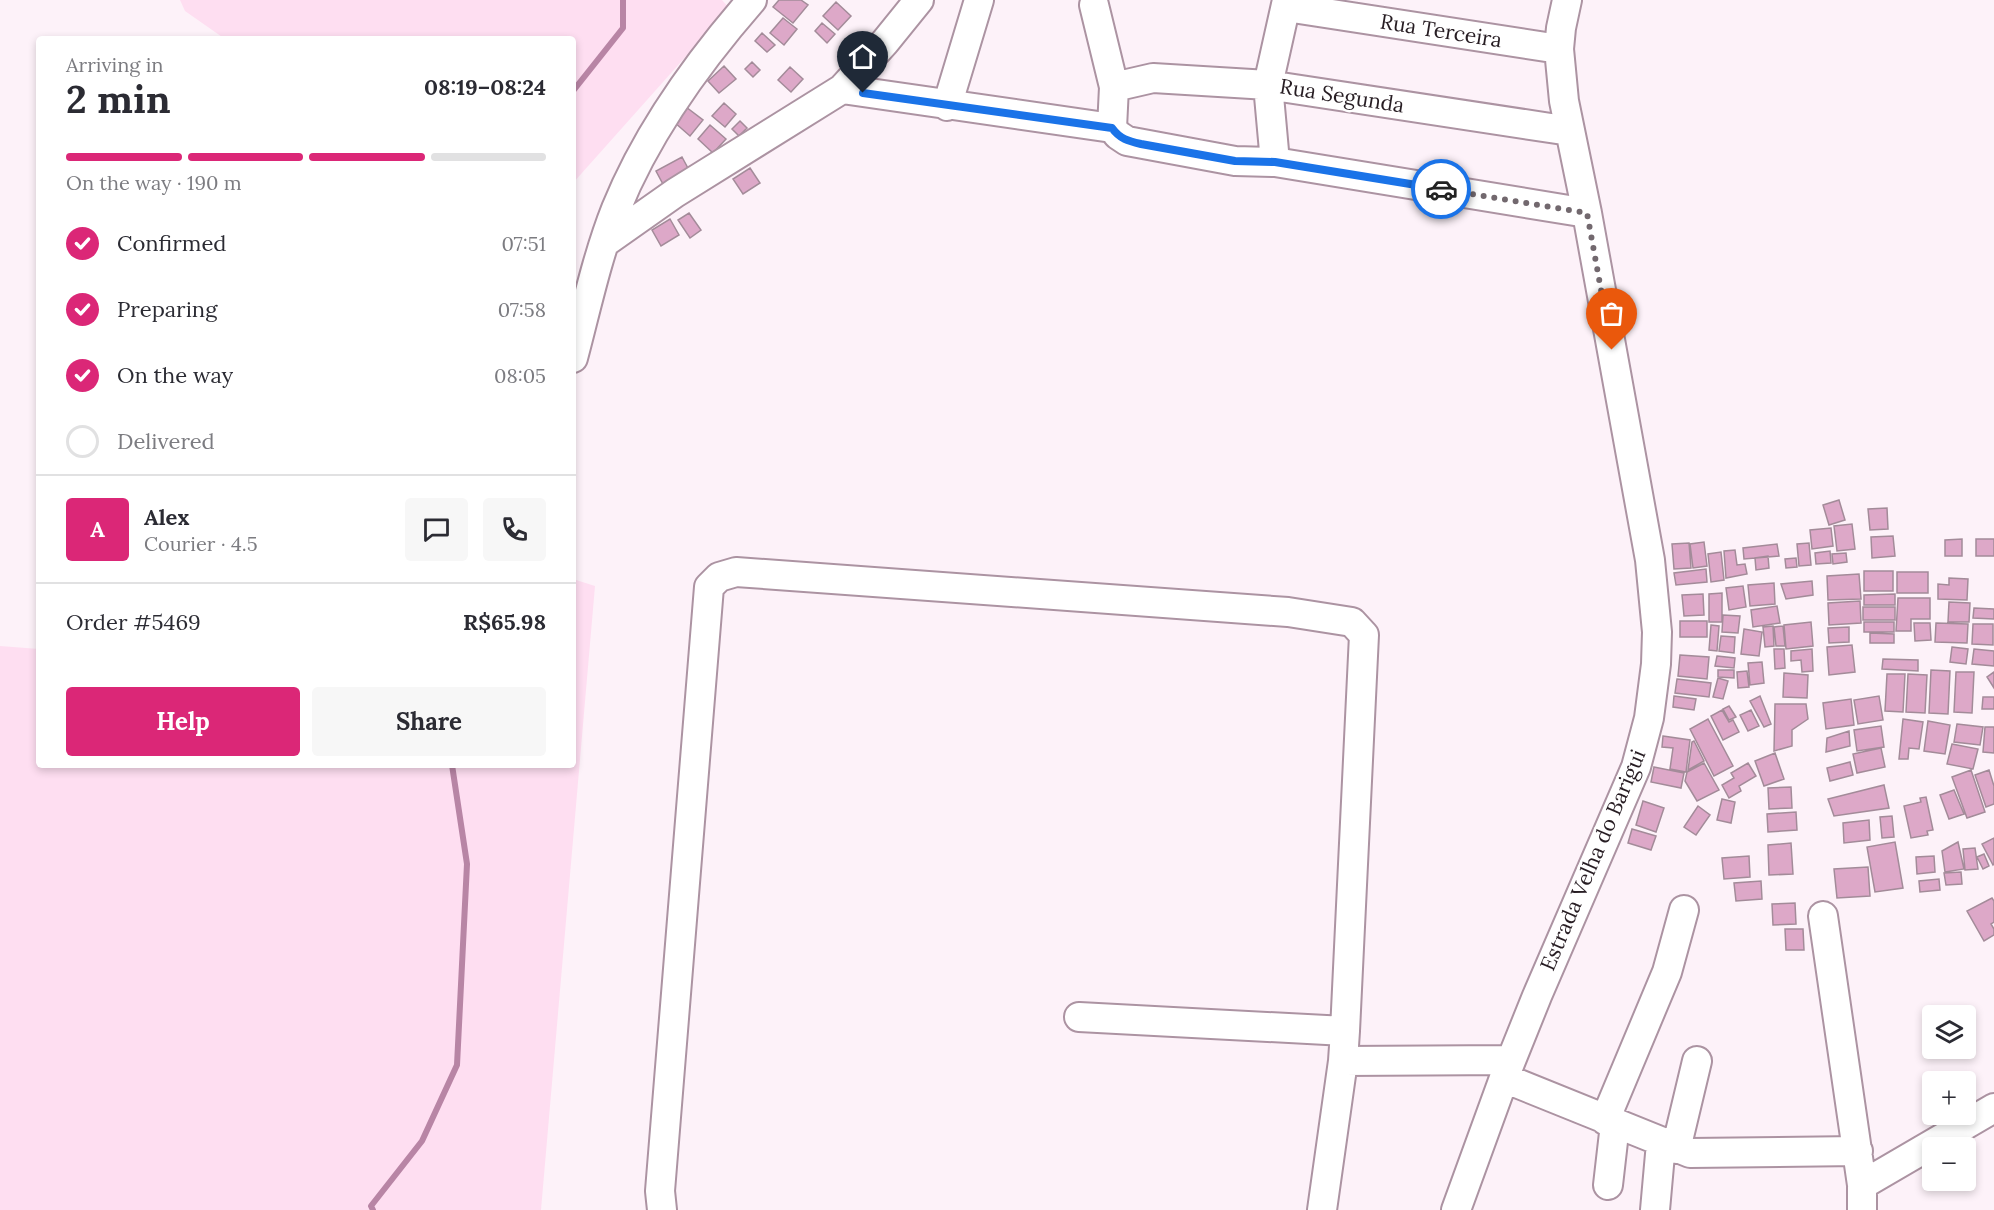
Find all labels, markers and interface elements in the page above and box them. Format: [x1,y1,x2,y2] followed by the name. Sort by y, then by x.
[1378,8,1504,53] street label: Rua Terceira
[837,31,888,93] pin
[846,40,879,73] icon: home
[66,52,163,77] text: Arriving in
[1278,72,1406,119] street label: Rua Segunda
[424,73,546,101] text: 08:19–08:24
[66,74,171,124] text: 2 min
[1411,159,1471,219] courier
[66,170,242,195] text: On the way · 190 m
[1425,173,1458,206] icon: car
[66,227,99,260] icon: check
[117,229,226,257] text: Confirmed
[502,231,546,256] text: 07:51
[1586,288,1637,350] pin
[66,293,99,326] icon: check
[117,295,217,323] text: Preparing
[498,297,546,322] text: 07:58
[1595,297,1628,330] icon: bag
[66,359,99,392] icon: check
[117,361,233,389] text: On the way
[494,363,546,388] text: 08:05
[117,427,215,455] text: Delivered
[405,498,468,561] button: chat
[483,498,546,561] button: phone
[144,503,189,531] text: Alex
[90,515,105,543] text: A
[144,531,258,556] text: Courier · 4.5
[66,608,201,636] text: Order #5469
[463,608,546,636] text: R$65.98
[66,687,300,756] button: Help
[312,687,546,756] button: Share
[1534,745,1651,975] street label: Estrada Velha do Barigui
[1922,1005,1976,1191] map controls
[1922,1005,1976,1059] button: layers
[1922,1071,1976,1125] button: +
[1922,1137,1976,1191] button: −

